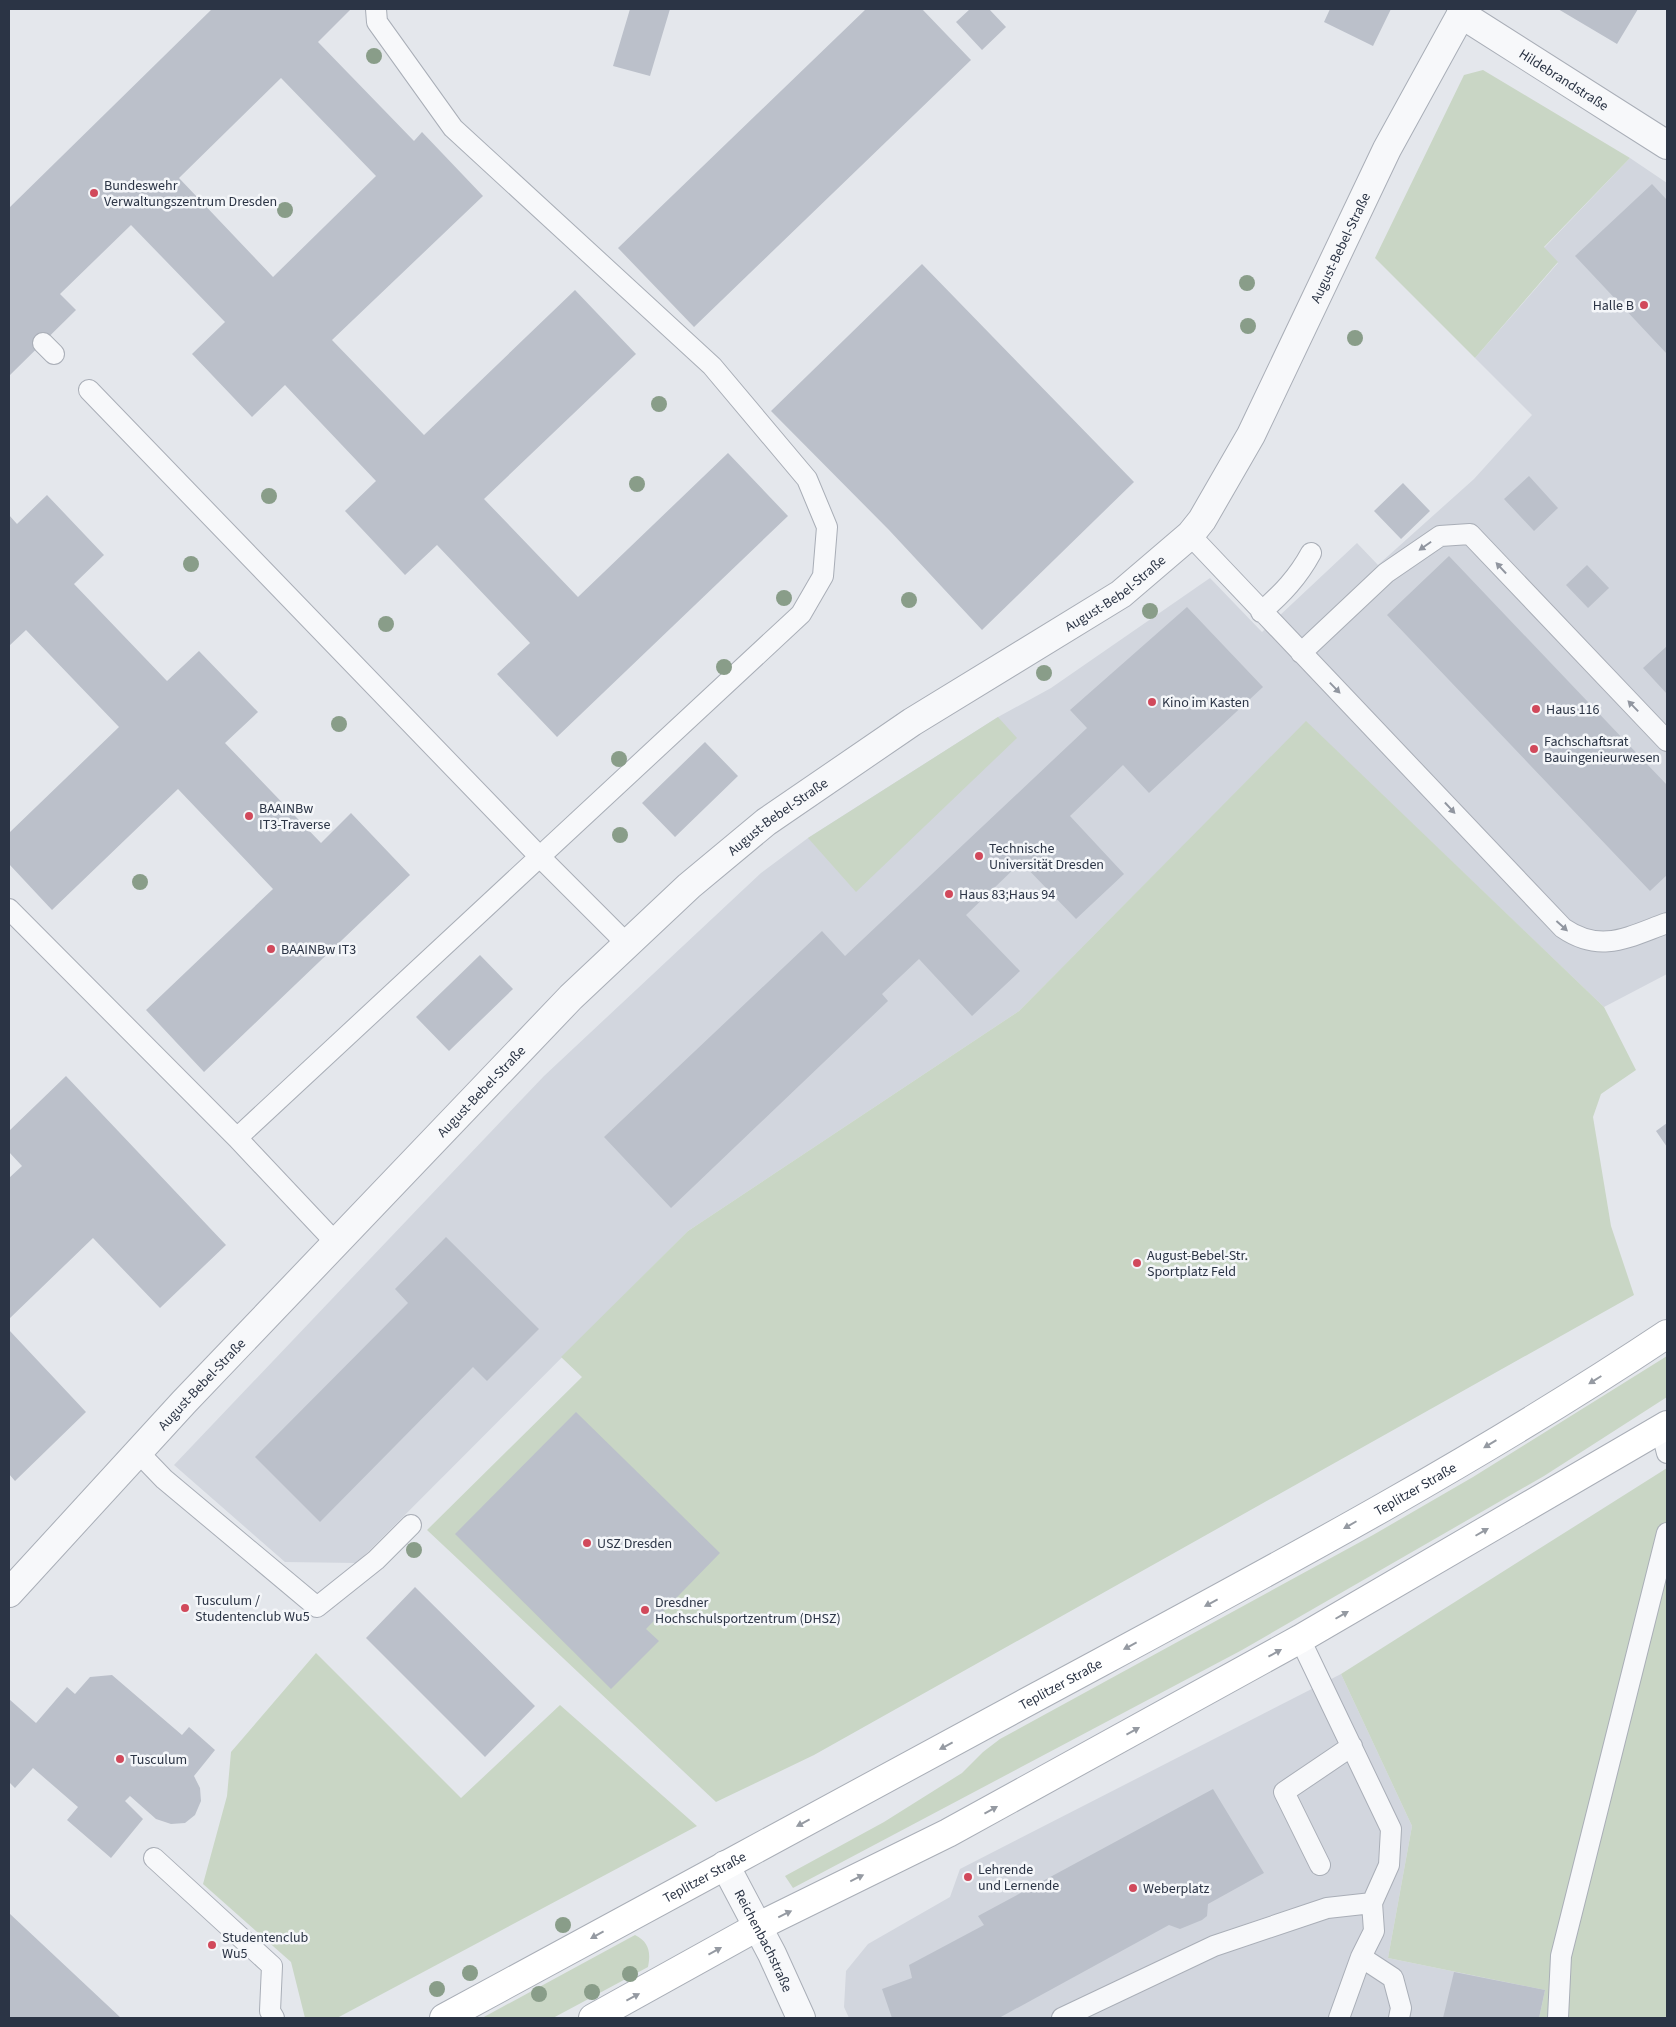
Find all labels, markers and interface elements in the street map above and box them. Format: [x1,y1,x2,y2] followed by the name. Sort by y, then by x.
[1515,44,1612,116] street label: Hildebrandstraße
[104,176,277,212] place label: Bundeswehr Verwaltungszentrum Dresden
[88,187,100,199] marker: Bundeswehr Verwaltungszentrum Dresden
[1306,189,1376,307] street label: August-Bebel-Straße
[1593,296,1634,316] place label: Halle B
[1638,299,1650,311] marker: Halle B
[1418,541,1431,551] one-way arrow
[1061,551,1171,637] street label: August-Bebel-Straße
[1495,562,1507,574] one-way arrow
[1329,682,1341,694] one-way arrow
[1162,693,1249,713] place label: Kino im Kasten
[1146,696,1158,708] marker: Kino im Kasten
[1546,700,1599,720] place label: Haus 116
[1627,700,1639,712] one-way arrow
[1530,703,1542,715] marker: Haus 116
[1544,732,1660,768] place label: Fachschaftsrat Bauingenieurwesen
[1528,743,1540,755] marker: Fachschaftsrat Bauingenieurwesen
[724,773,832,861] street label: August-Bebel-Straße
[259,799,330,835] place label: BAAINBw IT3-Traverse
[1444,802,1456,814] one-way arrow
[243,810,255,822] marker: BAAINBw IT3-Traverse
[989,839,1104,875] place label: Technische Universität Dresden
[973,850,985,862] marker: Technische Universität Dresden
[959,885,1055,905] place label: Haus 83;Haus 94
[943,888,955,900] marker: Haus 83;Haus 94
[1555,920,1567,932] one-way arrow
[281,940,356,960] place label: BAAINBw IT3
[265,943,277,955] marker: BAAINBw IT3
[433,1041,531,1142] street label: August-Bebel-Straße
[1147,1246,1248,1282] place label: August-Bebel-Str. Sportplatz Feld
[1131,1257,1143,1269] marker: August-Bebel-Str. Sportplatz Feld
[154,1334,251,1435] street label: August-Bebel-Straße
[1588,1375,1602,1384] one-way arrow
[1484,1439,1497,1448] one-way arrow
[1371,1458,1461,1521] street label: Teplitzer Straße
[1343,1521,1356,1530] one-way arrow
[1475,1528,1488,1537] one-way arrow
[597,1534,672,1554] place label: USZ Dresden
[581,1537,593,1549] marker: USZ Dresden
[195,1591,310,1627] place label: Tusculum / Studentenclub Wu5
[655,1593,841,1629] place label: Dresdner Hochschulsportzentrum (DHSZ)
[1204,1599,1217,1608] one-way arrow
[179,1602,191,1614] marker: Tusculum / Studentenclub Wu5
[639,1604,651,1616] marker: Dresdner Hochschulsportzentrum (DHSZ)
[1335,1610,1348,1619] one-way arrow
[1124,1642,1137,1651] one-way arrow
[1268,1649,1282,1657] one-way arrow
[1016,1654,1106,1716] street label: Teplitzer Straße
[1126,1727,1140,1736] one-way arrow
[939,1742,953,1750] one-way arrow
[130,1750,187,1770] place label: Tusculum
[114,1753,126,1765] marker: Tusculum
[983,1806,998,1814] one-way arrow
[795,1819,810,1827] one-way arrow
[659,1847,750,1909] street label: Teplitzer Straße
[978,1860,1059,1896] place label: Lehrende und Lernende
[962,1871,974,1883] marker: Lehrende und Lernende
[850,1874,864,1882] one-way arrow
[1143,1879,1209,1899] place label: Weberplatz
[1127,1882,1139,1894] marker: Weberplatz
[729,1886,797,1996] street label: Reichenbachstraße
[778,1910,792,1918] one-way arrow
[222,1928,309,1964] place label: Studentenclub Wu5
[589,1931,604,1939] one-way arrow
[206,1939,218,1951] marker: Studentenclub Wu5
[708,1947,722,1955] one-way arrow
[626,1992,640,2001] one-way arrow

